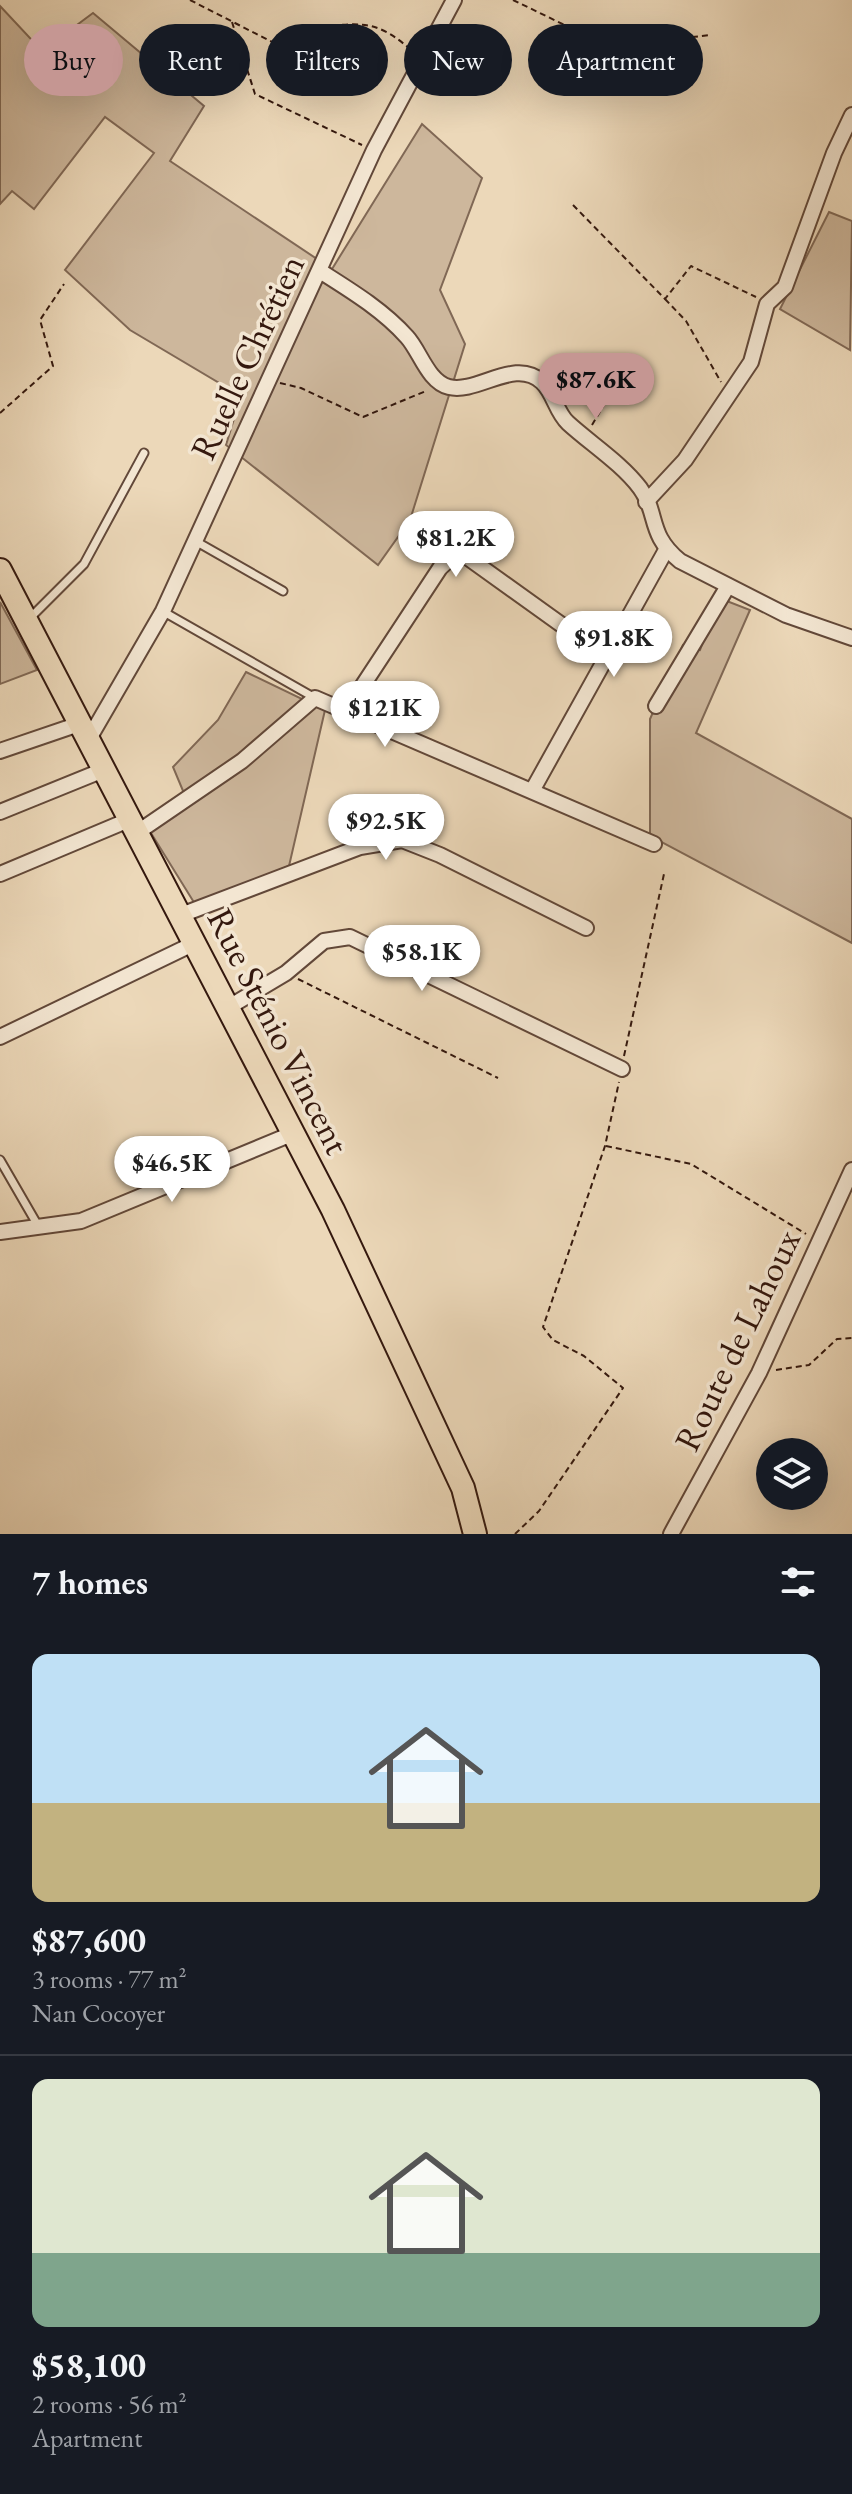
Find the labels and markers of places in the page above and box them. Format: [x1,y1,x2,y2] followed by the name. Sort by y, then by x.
[531,353,661,421] pin: $87.6K
[391,511,521,579] pin: $81.2K
[549,611,679,679] pin: $91.8K
[329,681,441,749] pin: $121K
[321,794,451,862] pin: $92.5K
[357,925,487,993] pin: $58.1K
[107,1136,237,1204] pin: $46.5K

